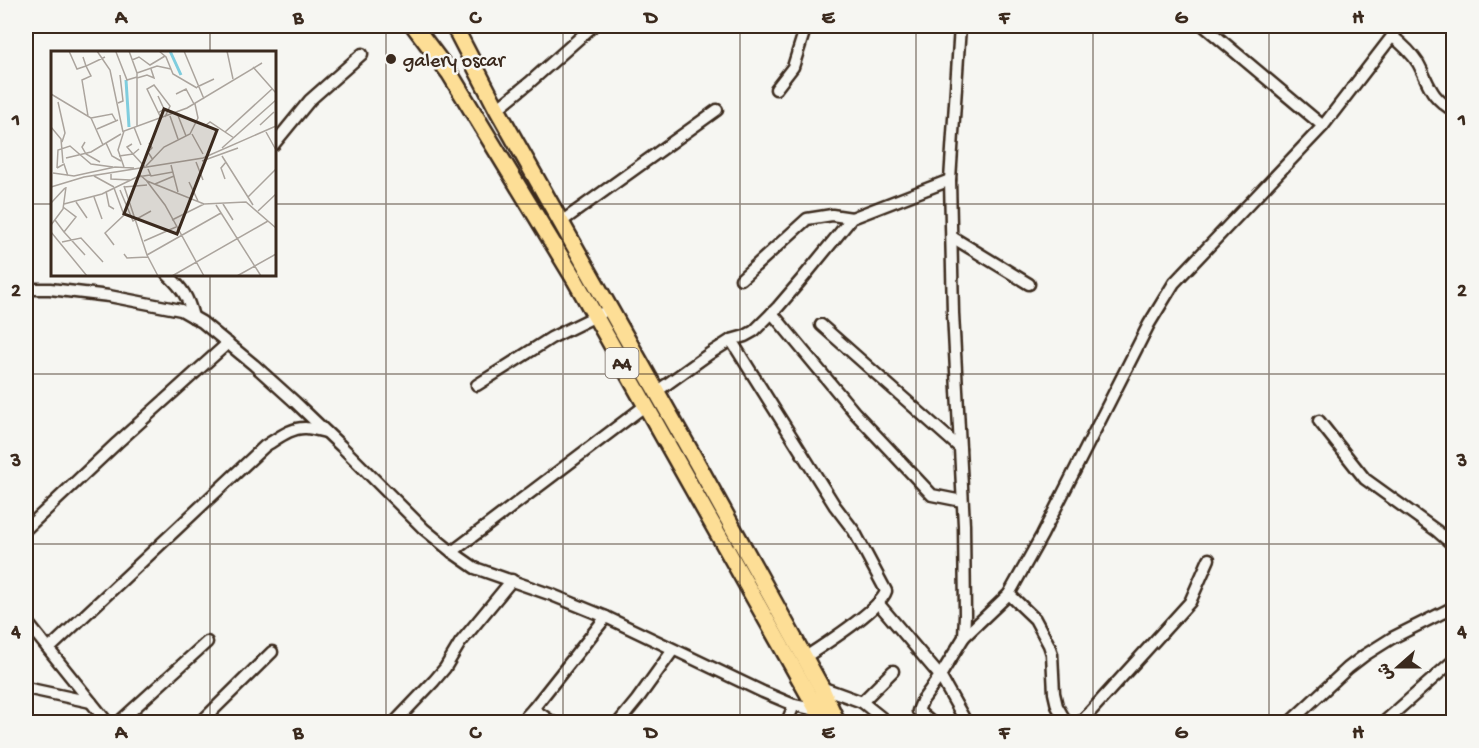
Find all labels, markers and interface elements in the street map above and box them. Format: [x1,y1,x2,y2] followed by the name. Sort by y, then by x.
[114,8,129,31] text: A
[292,8,304,31] text: B
[469,8,483,31] text: C
[642,8,658,31] text: D
[822,8,836,31] text: E
[998,8,1011,31] text: F
[1175,8,1189,31] text: G
[1352,8,1364,31] text: H
[51,51,276,276] inset map
[403,51,507,74] place label: galery oscar
[384,52,398,66] marker: galery oscar
[11,110,20,133] text: 1
[1457,110,1466,133] text: 1
[11,281,21,304] text: 2
[1457,281,1467,304] text: 2
[606,348,638,378] road number: A4
[10,451,21,474] text: 3
[1456,451,1467,474] text: 3
[10,622,21,645] text: 4
[1456,622,1467,645] text: 4
[1368,637,1428,697] north arrow
[1375,659,1399,683] text: ش
[114,723,129,746] text: A
[292,723,304,746] text: B
[469,723,483,746] text: C
[642,723,658,746] text: D
[822,723,836,746] text: E
[998,723,1011,746] text: F
[1175,723,1189,746] text: G
[1352,723,1364,746] text: H

